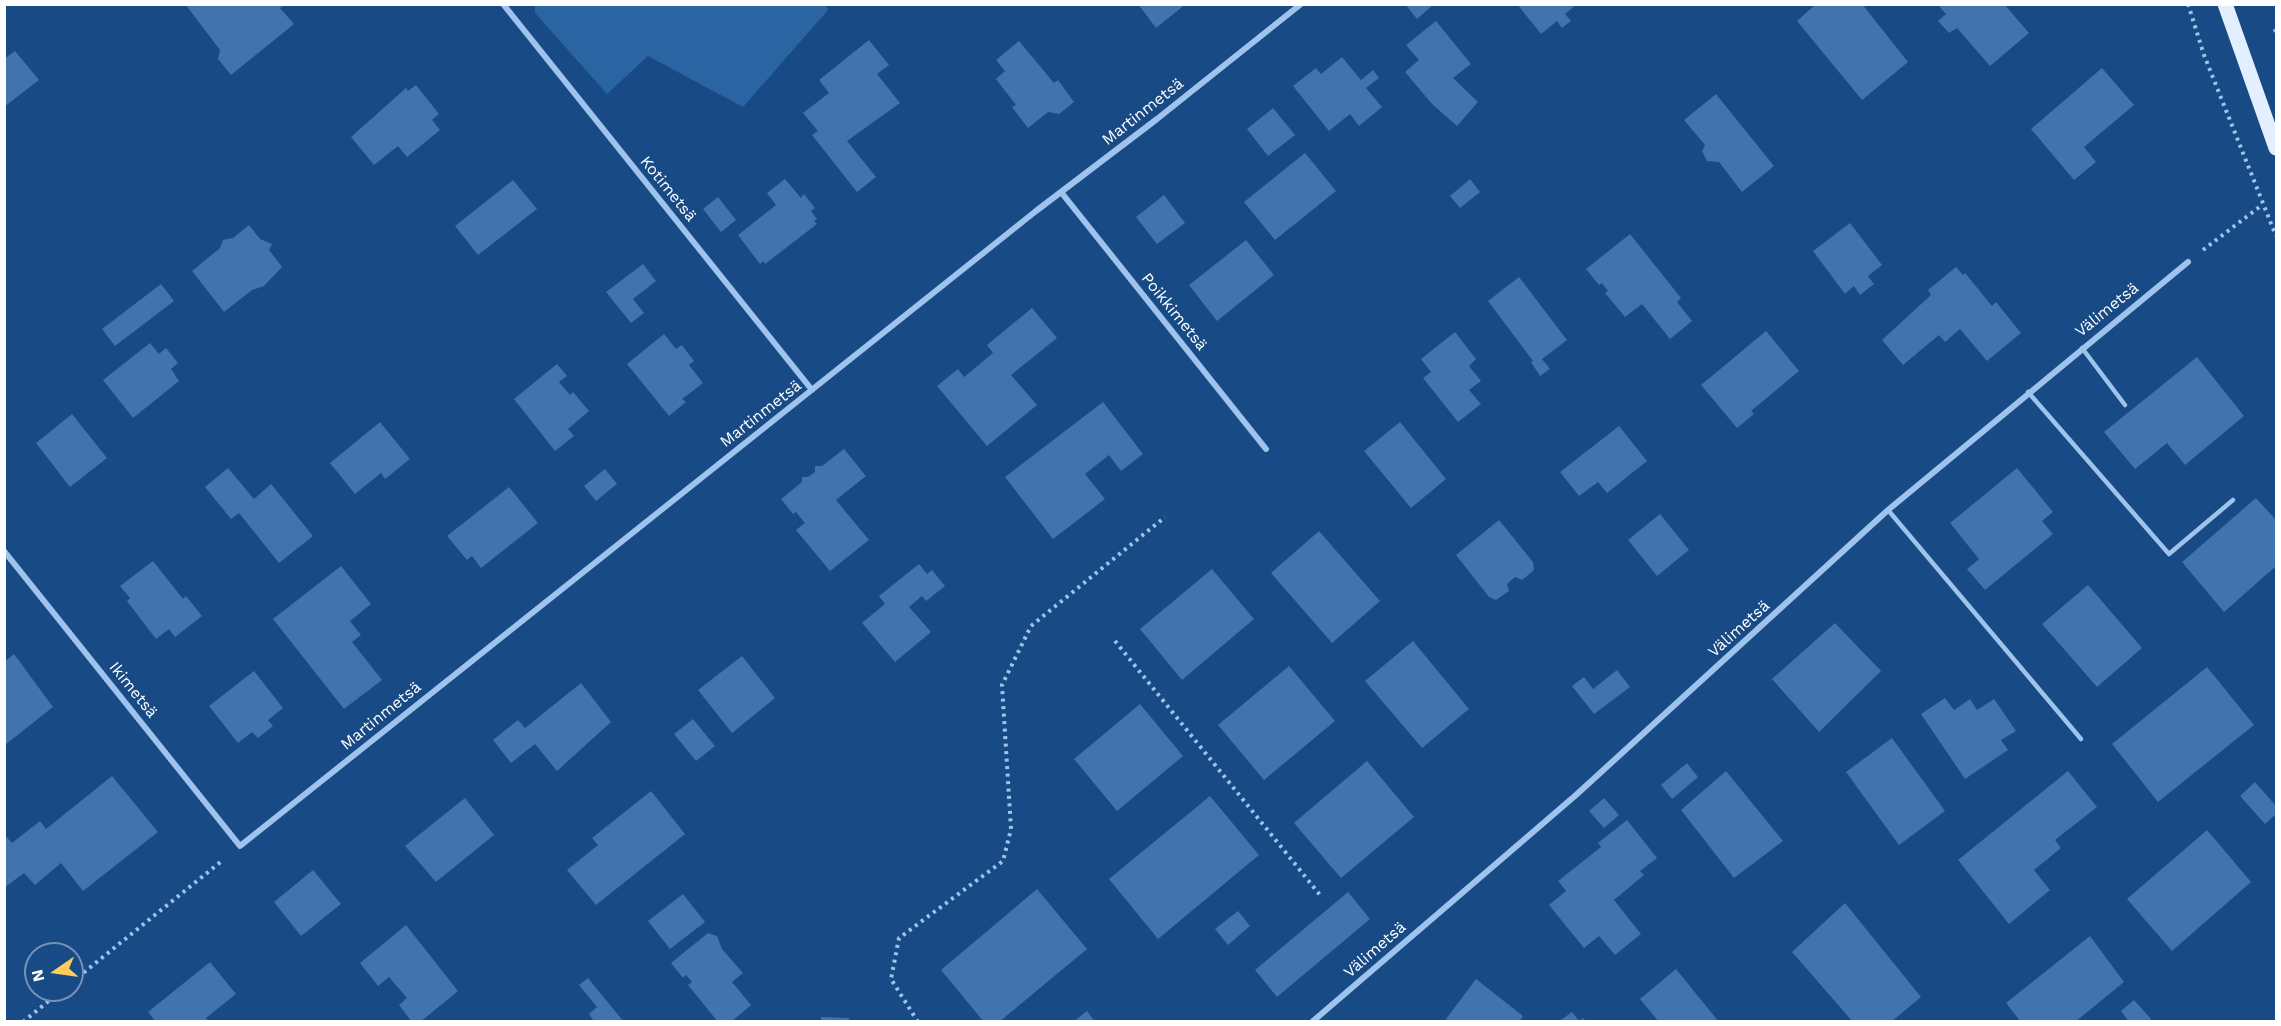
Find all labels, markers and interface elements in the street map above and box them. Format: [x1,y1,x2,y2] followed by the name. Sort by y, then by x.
[1098,74,1188,150] street label: Martinmetsä
[636,152,700,226] street label: Kotimetsä
[1137,269,1211,355] street label: Poikkimetsä
[2071,279,2143,341] street label: Välimetsä
[716,376,806,452] street label: Martinmetsä
[1704,596,1774,662] street label: Välimetsä
[105,658,161,722] street label: Ikimetsä
[337,678,425,754] street label: Martinmetsä
[1340,918,1410,982] street label: Välimetsä
[24,942,84,1002] north arrow
[27,968,49,984] text: N

